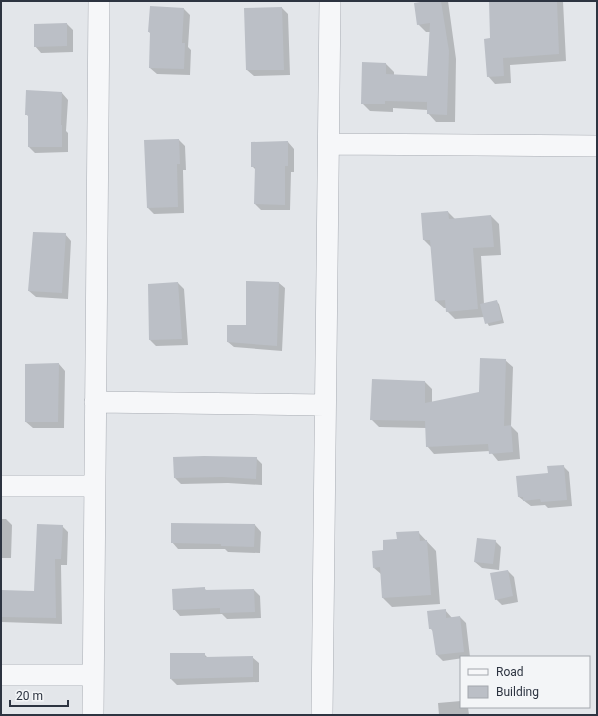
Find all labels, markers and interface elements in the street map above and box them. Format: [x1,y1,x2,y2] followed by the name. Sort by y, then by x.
[460,656,590,708] legend
[496,665,524,679] text: Road
[10,682,68,708] scale bar
[496,685,539,699] text: Building
[16,689,43,703] text: 20 m

